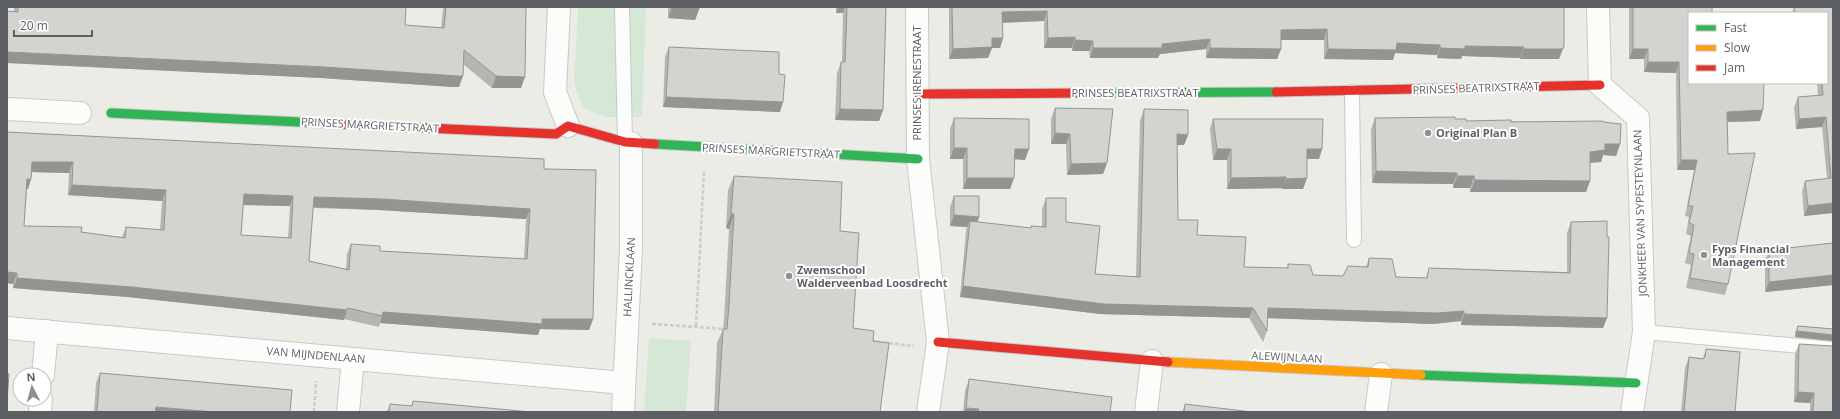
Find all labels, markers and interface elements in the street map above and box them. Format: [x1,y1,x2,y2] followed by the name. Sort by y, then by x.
[14,12,92,38] scale bar
[1688,12,1828,84] legend
[20,17,48,34] text: 20 m
[1724,19,1747,36] text: Fast
[909,25,924,141] street label: PRINSES IRENESTRAAT
[1724,39,1751,56] text: Slow
[1723,59,1745,76] text: Jam
[1412,78,1540,97] street label: PRINSES BEATRIXSTRAAT
[1071,85,1199,100] street label: PRINSES BEATRIXSTRAAT
[301,113,439,136] street label: PRINSES MARGRIETSTRAAT
[1436,125,1517,140] place label: Original Plan B
[1423,128,1433,138] marker: Original Plan B
[1629,129,1650,298] street label: JONKHEER VAN SYPESTEYNLAAN
[702,139,840,162] street label: PRINSES MARGRIETSTRAAT
[619,237,638,317] street label: HALLINCKLAAN
[1712,241,1789,269] place label: Fyps Financial Management
[1699,250,1709,260] marker: Fyps Financial Management
[797,262,948,290] place label: Zwemschool Walderveenbad Loosdrecht
[784,271,794,281] marker: Zwemschool Walderveenbad Loosdrecht
[266,343,366,366] street label: VAN MIJNDENLAAN
[1251,347,1323,366] street label: ALEWIJNLAAN
[12,367,52,407] north arrow
[26,369,36,384] text: N

